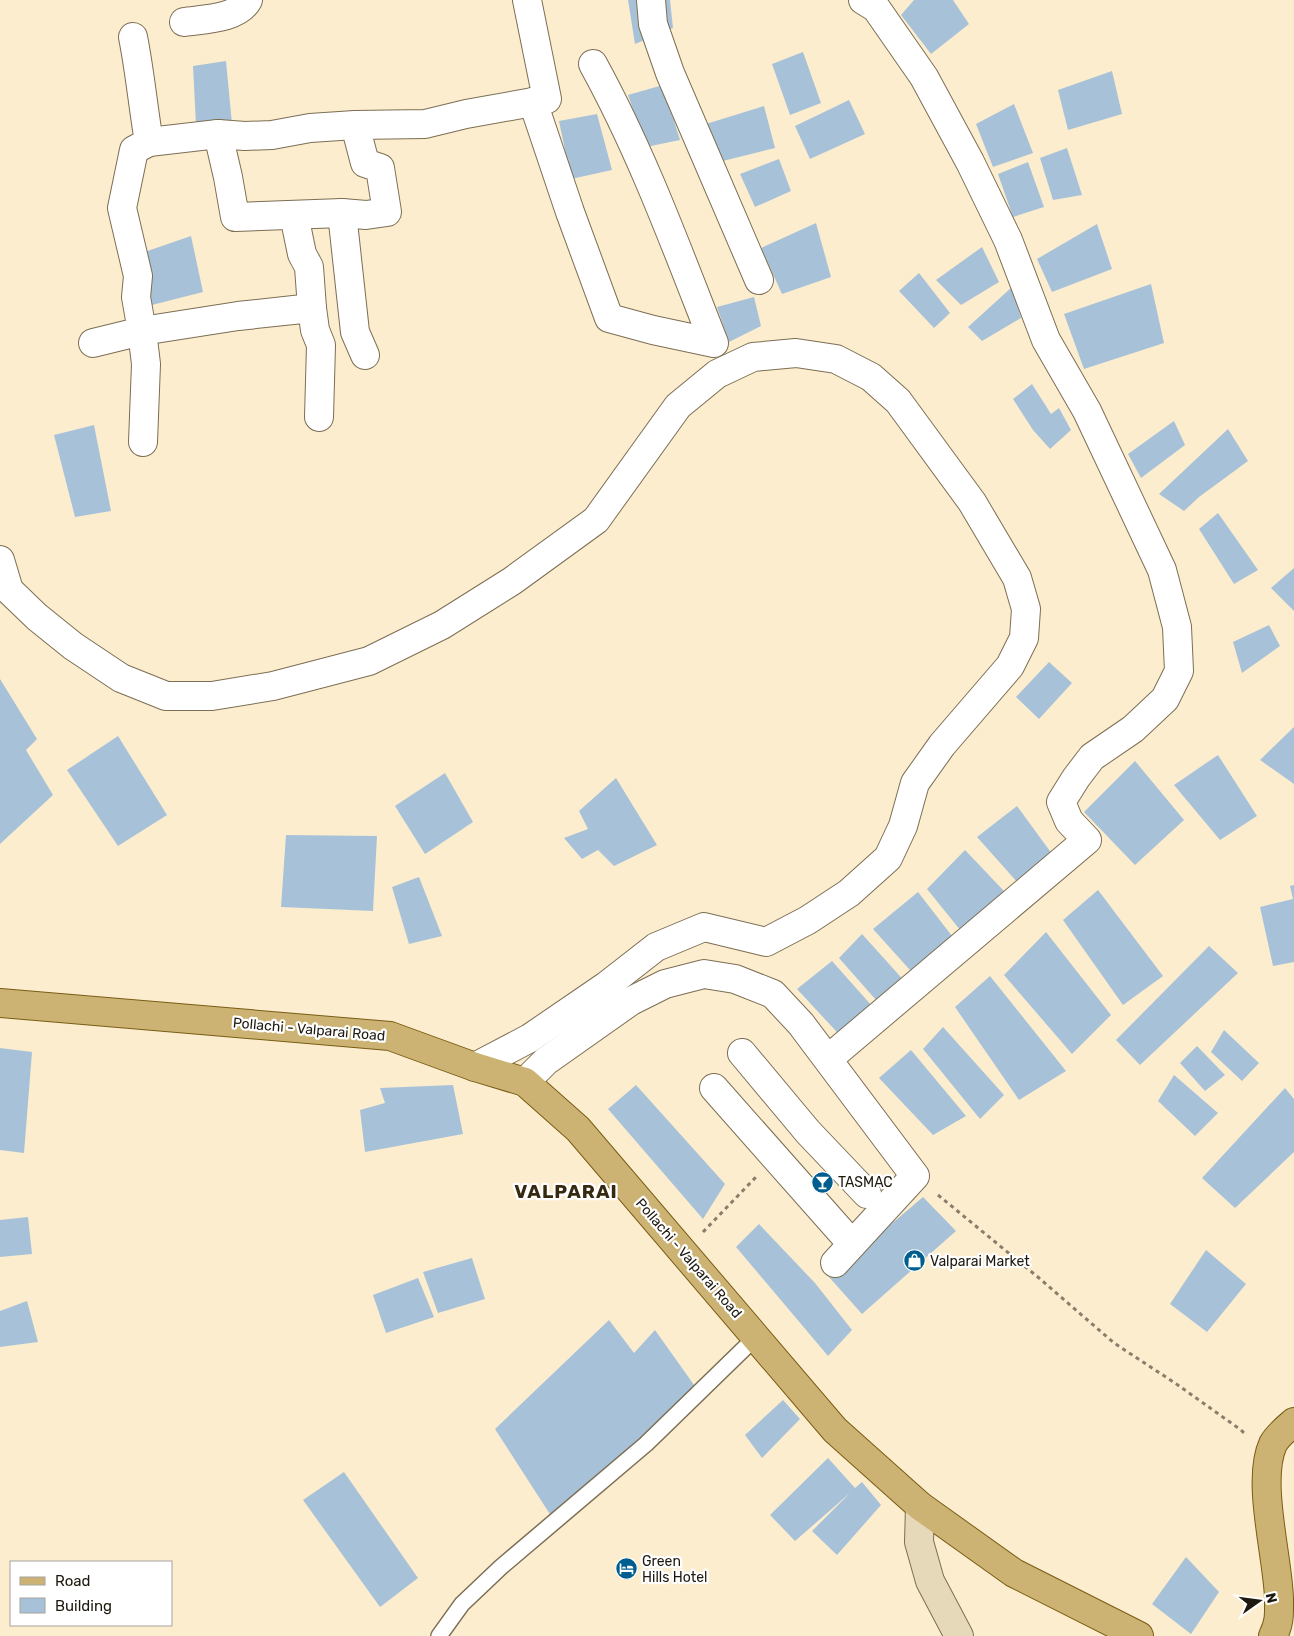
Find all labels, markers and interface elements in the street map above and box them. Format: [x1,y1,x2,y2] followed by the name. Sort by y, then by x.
[232,1014,386,1045] street label: Pollachi - Valparai Road
[810,1170,834,1194] bar icon: TASMAC
[838,1174,893,1191] place label: TASMAC
[514,1180,618,1203] district label: VALPARAI
[632,1195,745,1322] street label: Pollachi - Valparai Road
[902,1249,926,1273] shop icon: Valparai Market
[930,1253,1030,1270] place label: Valparai Market
[642,1553,707,1586] place label: Green Hills Hotel
[614,1557,638,1581] hotel icon: Green Hills Hotel
[10,1561,172,1626] legend
[55,1572,91,1590] text: Road
[1234,1576,1284,1626] north arrow
[1262,1591,1281,1605] text: N
[55,1597,112,1615] text: Building

